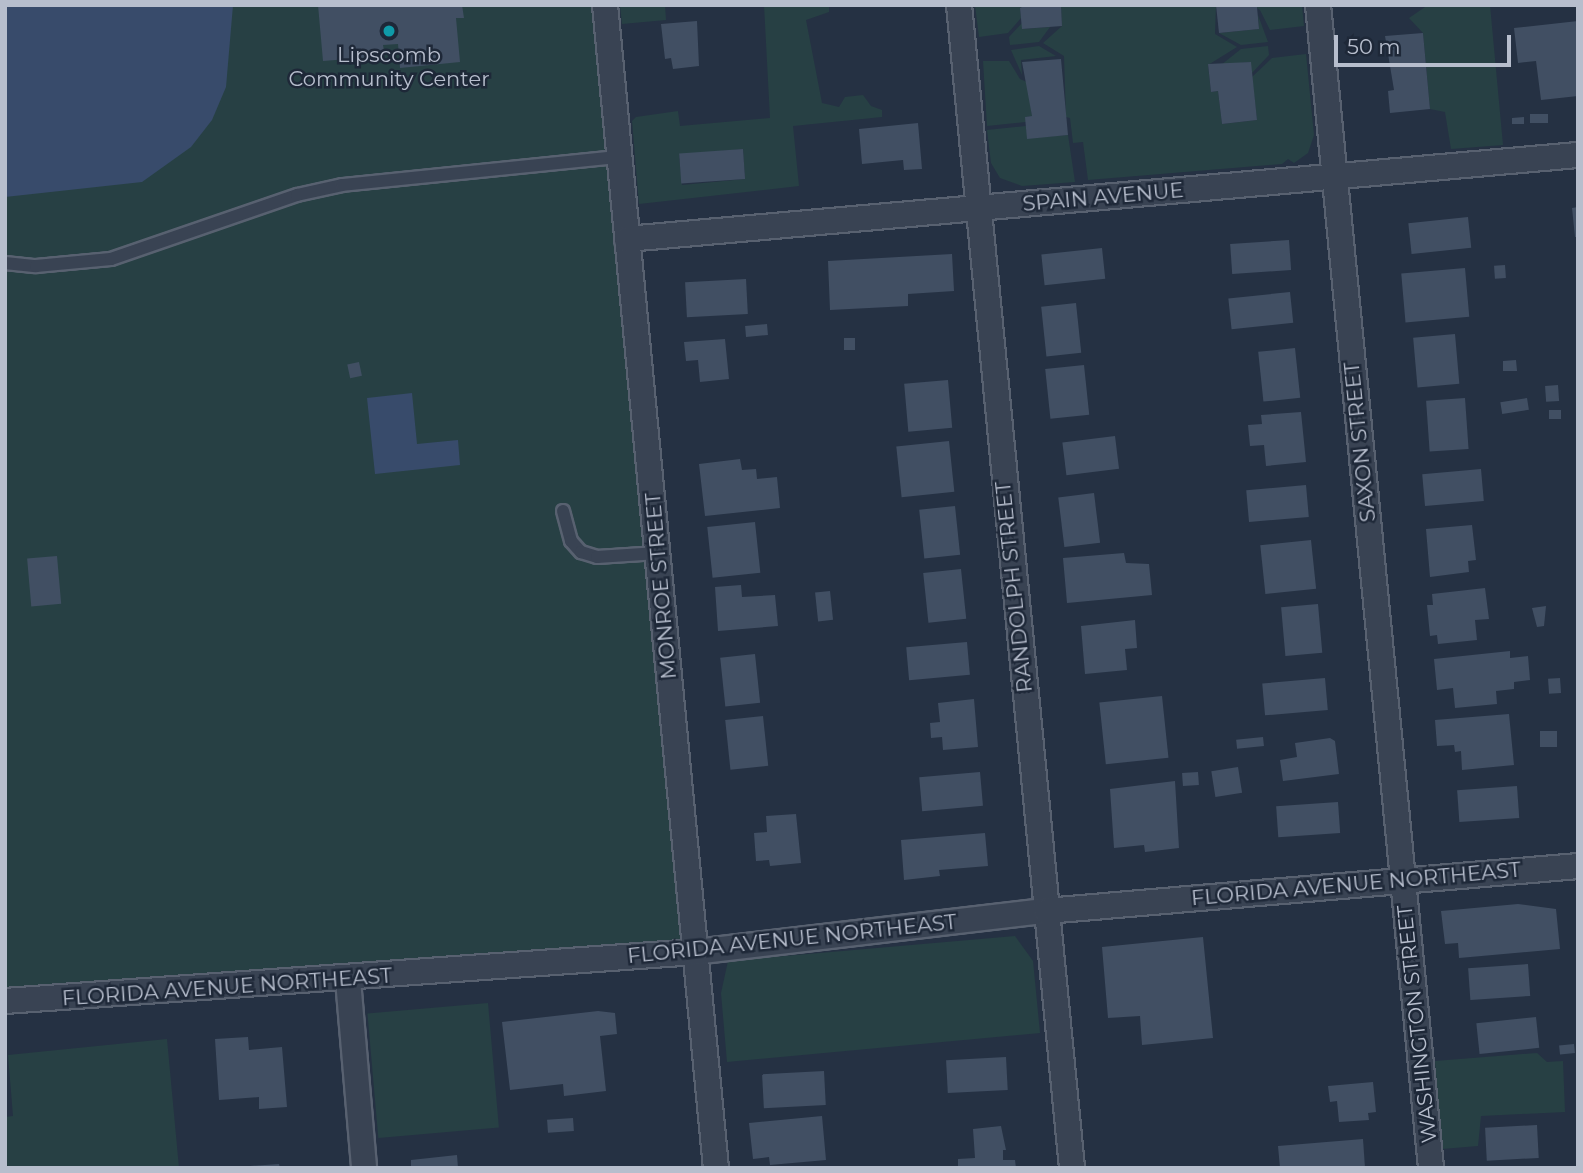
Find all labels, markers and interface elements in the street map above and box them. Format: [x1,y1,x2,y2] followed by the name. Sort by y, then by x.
[1338,21,1515,65] scale bar
[381,23,397,39] marker: Lipscomb Community Center
[1347,34,1401,59] text: 50 m
[288,42,490,92] place label: Lipscomb Community Center
[1021,177,1185,217] street label: SPAIN AVENUE
[1339,361,1381,523] street label: SAXON STREET
[990,480,1038,694] street label: RANDOLPH STREET
[640,492,682,680] street label: MONROE STREET
[1190,857,1522,911] street label: FLORIDA AVENUE NORTHEAST
[1392,904,1442,1144] street label: WASHINGTON STREET
[626,909,958,969] street label: FLORIDA AVENUE NORTHEAST
[61,963,393,1011] street label: FLORIDA AVENUE NORTHEAST

